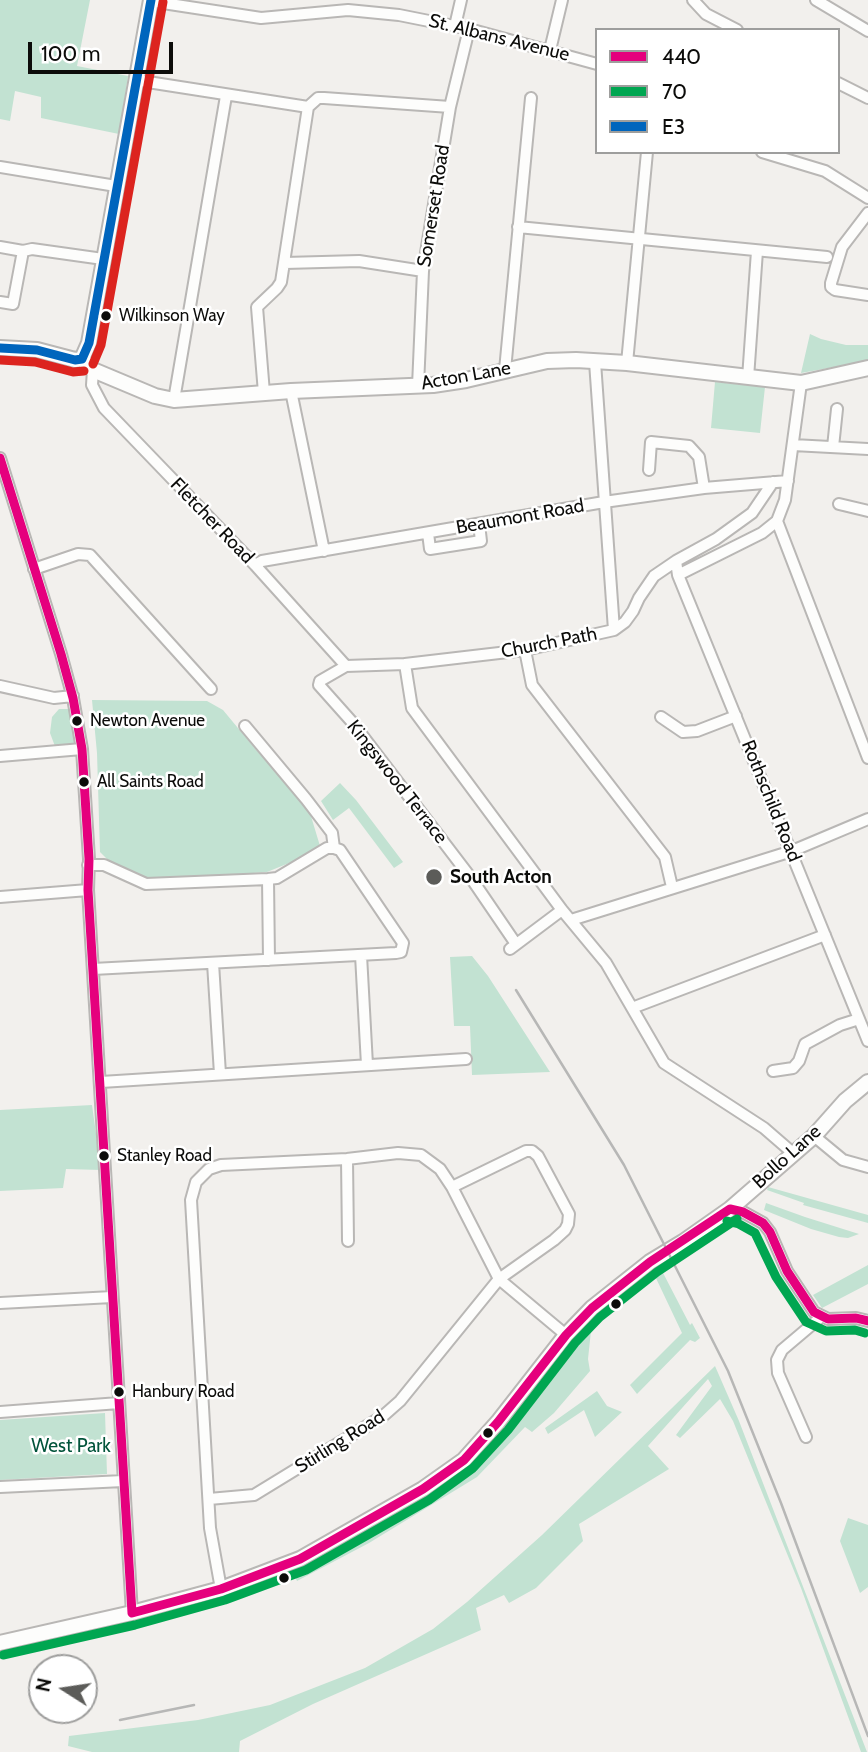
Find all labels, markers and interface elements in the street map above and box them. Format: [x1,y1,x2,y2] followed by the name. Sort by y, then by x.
[426,9,572,67] street label: St. Albans Avenue
[32,28,177,72] scale bar
[595,28,840,154] legend
[41,41,100,66] text: 100 m
[662,44,701,69] text: 440
[662,79,687,104] text: 70
[662,114,685,139] text: E3
[413,143,455,269] street label: Somerset Road
[119,306,225,326] place label: Wilkinson Way
[99,309,113,323] marker: Wilkinson Way
[419,357,513,395] street label: Acton Lane
[165,473,259,569] street label: Fletcher Road
[454,495,586,539] street label: Beaumont Road
[499,623,599,663] street label: Church Path
[90,711,205,731] place label: Newton Avenue
[70,714,84,728] marker: Newton Avenue
[342,716,452,848] street label: Kingswood Terrace
[736,737,806,865] street label: Rothschild Road
[97,772,204,792] place label: All Saints Road
[77,775,91,789] marker: All Saints Road
[450,866,552,888] place label: South Acton
[424,867,444,887] marker: South Acton
[748,1120,826,1194] street label: Bollo Lane
[117,1146,212,1166] place label: Stanley Road
[97,1149,111,1163] marker: Stanley Road
[609,1297,623,1311] unlabelled marker
[132,1382,234,1402] place label: Hanbury Road
[112,1385,126,1399] marker: Hanbury Road
[291,1405,389,1479] street label: Stirling Road
[481,1426,495,1440] unlabelled marker
[31,1435,111,1457] park label: West Park
[277,1571,291,1585] unlabelled marker
[28,1654,98,1724] north arrow
[31,1676,57,1694] text: N

